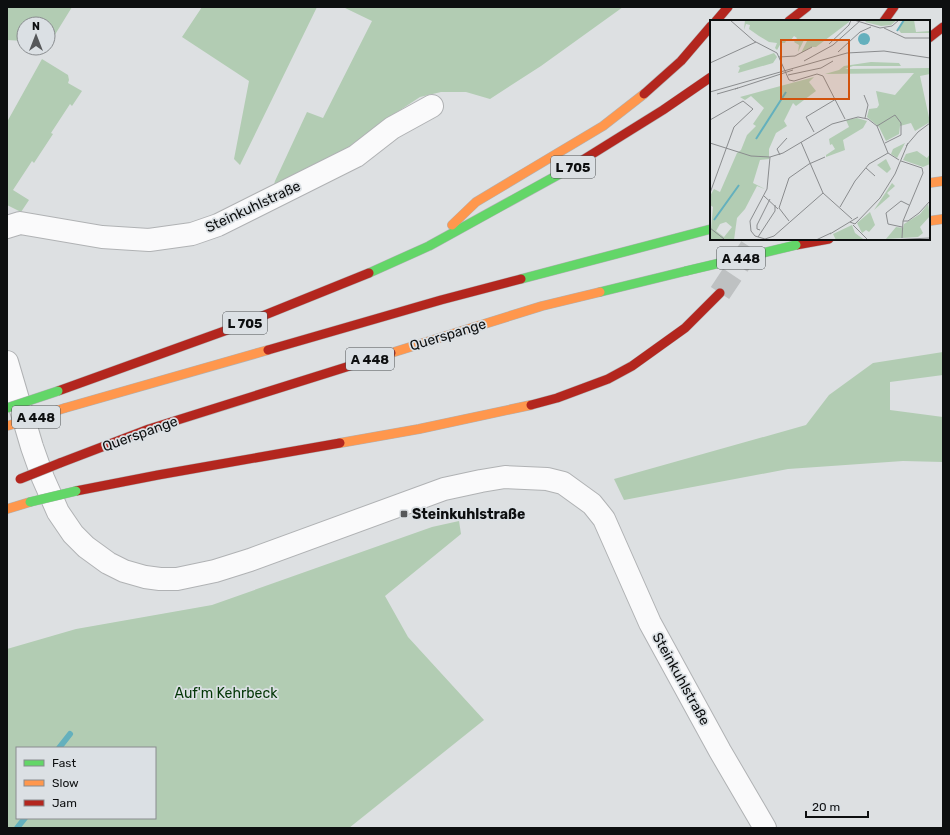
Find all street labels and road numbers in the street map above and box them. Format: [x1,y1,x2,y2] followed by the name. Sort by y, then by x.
[551,156,595,178] road number: L 705
[203,177,303,236] street label: Steinkuhlstraße
[717,247,765,269] road number: A 448
[223,312,267,334] road number: L 705
[408,315,488,355] street label: Querspange
[346,348,394,370] road number: A 448
[12,406,60,428] road number: A 448
[100,412,180,455] street label: Querspange
[649,630,713,728] street label: Steinkuhlstraße

